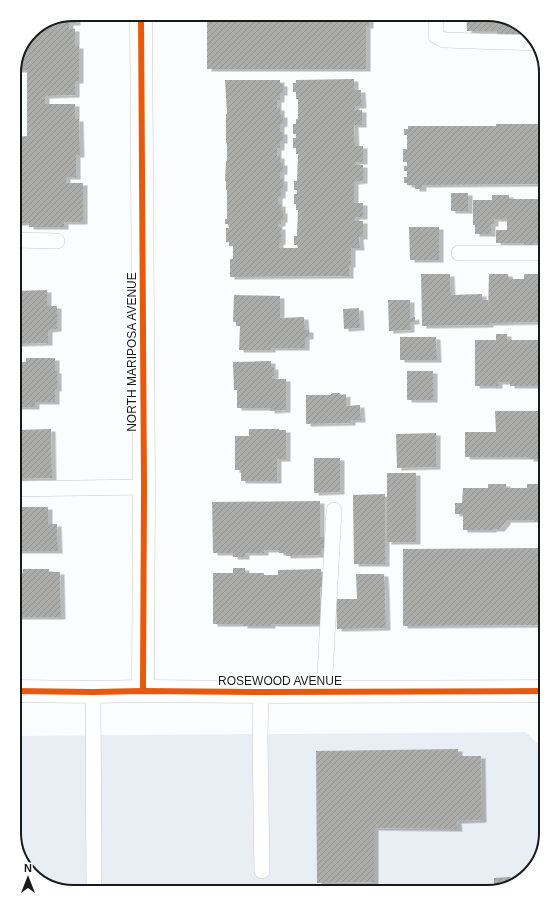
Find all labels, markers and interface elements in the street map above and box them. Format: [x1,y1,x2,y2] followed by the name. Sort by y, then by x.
[125,272,139,432] street label: NORTH MARIPOSA AVENUE
[218,674,342,688] street label: ROSEWOOD AVENUE
[8,858,48,898] north arrow
[24,862,32,874] text: N

